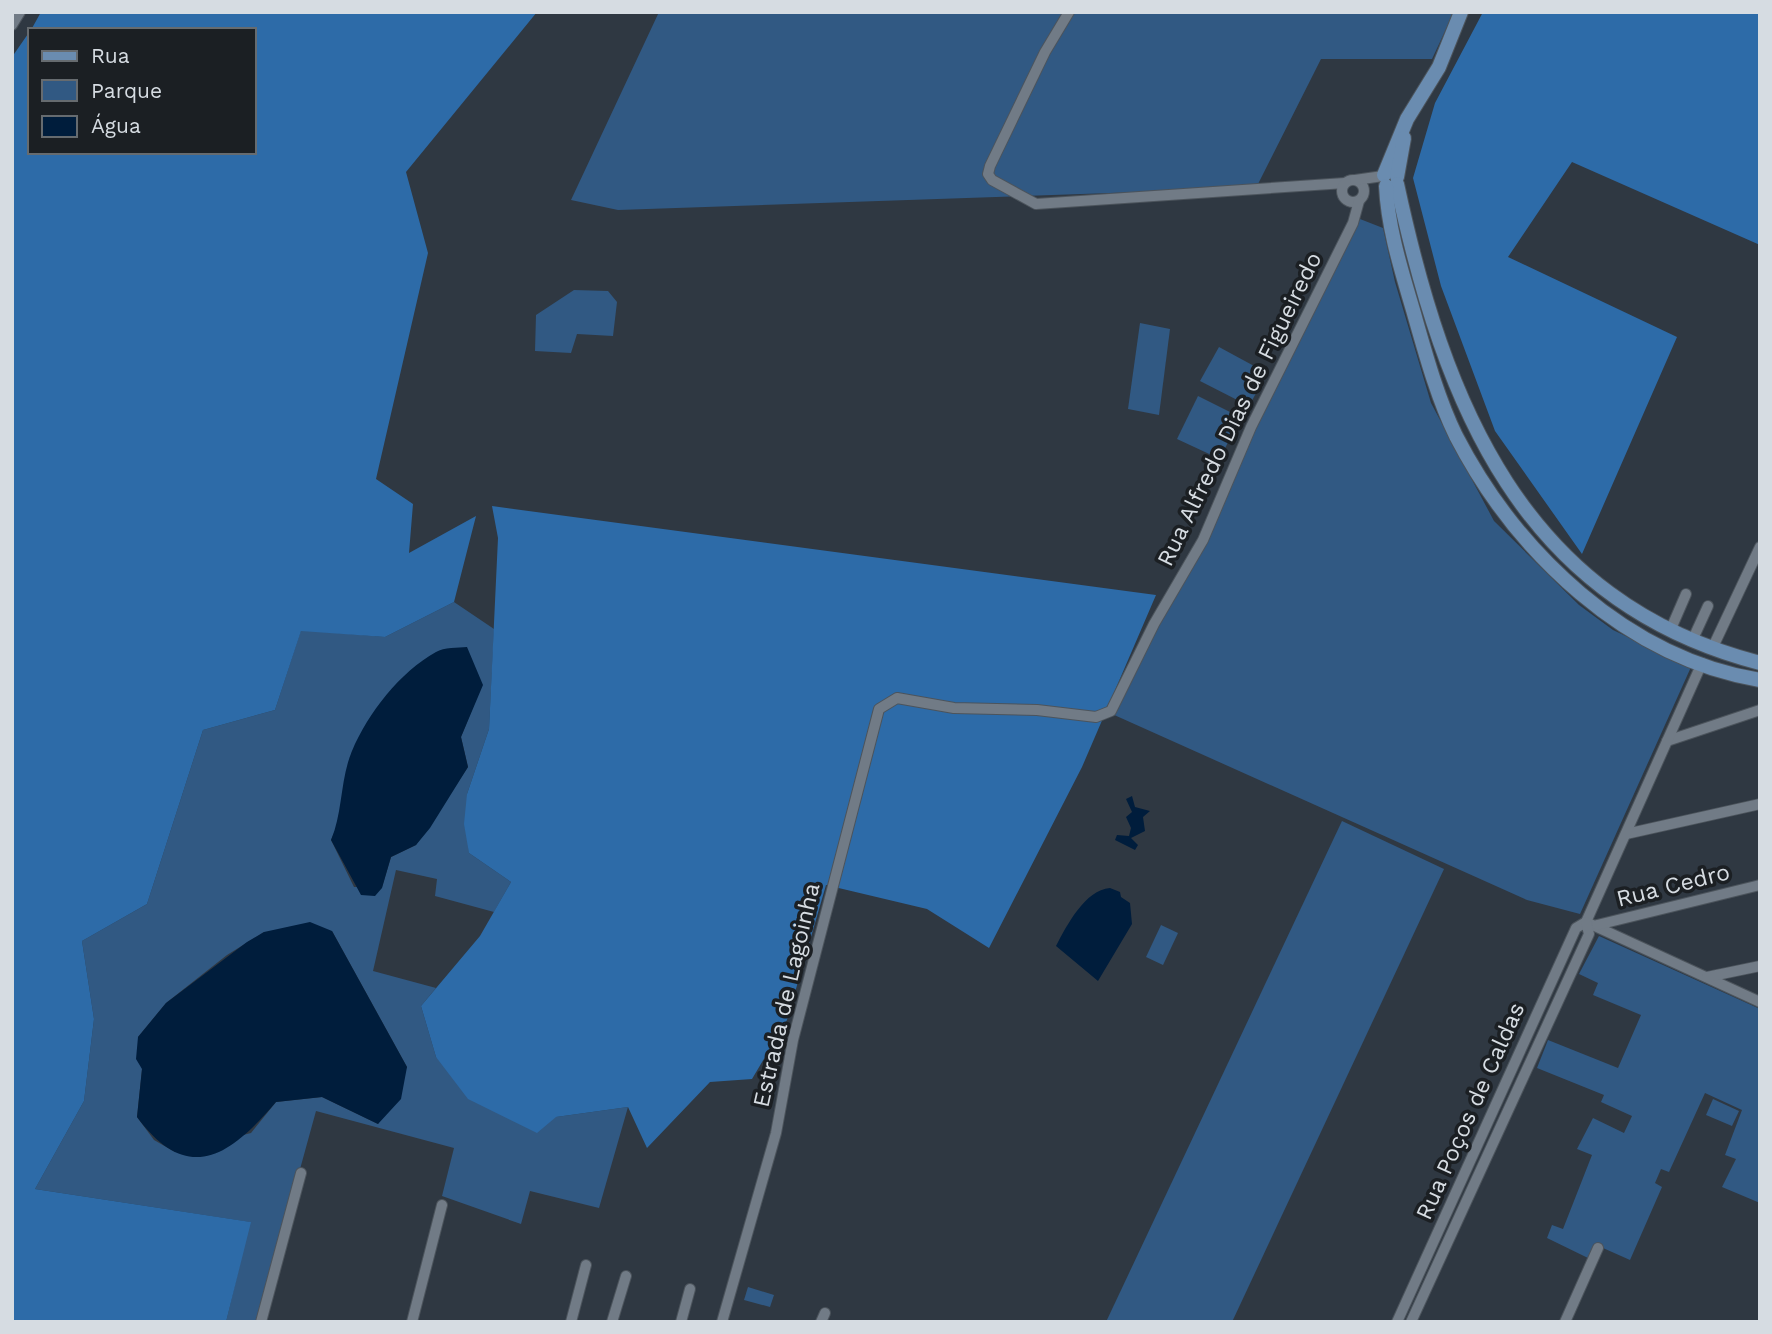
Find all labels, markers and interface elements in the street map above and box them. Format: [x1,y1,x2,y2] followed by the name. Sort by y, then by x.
[28,28,256,154] legend
[91,43,130,68] text: Rua
[91,78,162,103] text: Parque
[91,113,141,138] text: Água
[1152,248,1327,571] street label: Rua Alfredo Dias de Figueiredo
[1614,858,1733,913] street label: Rua Cedro
[748,880,825,1110] street label: Estrada de Lagoinha
[1410,998,1531,1224] street label: Rua Poços de Caldas

